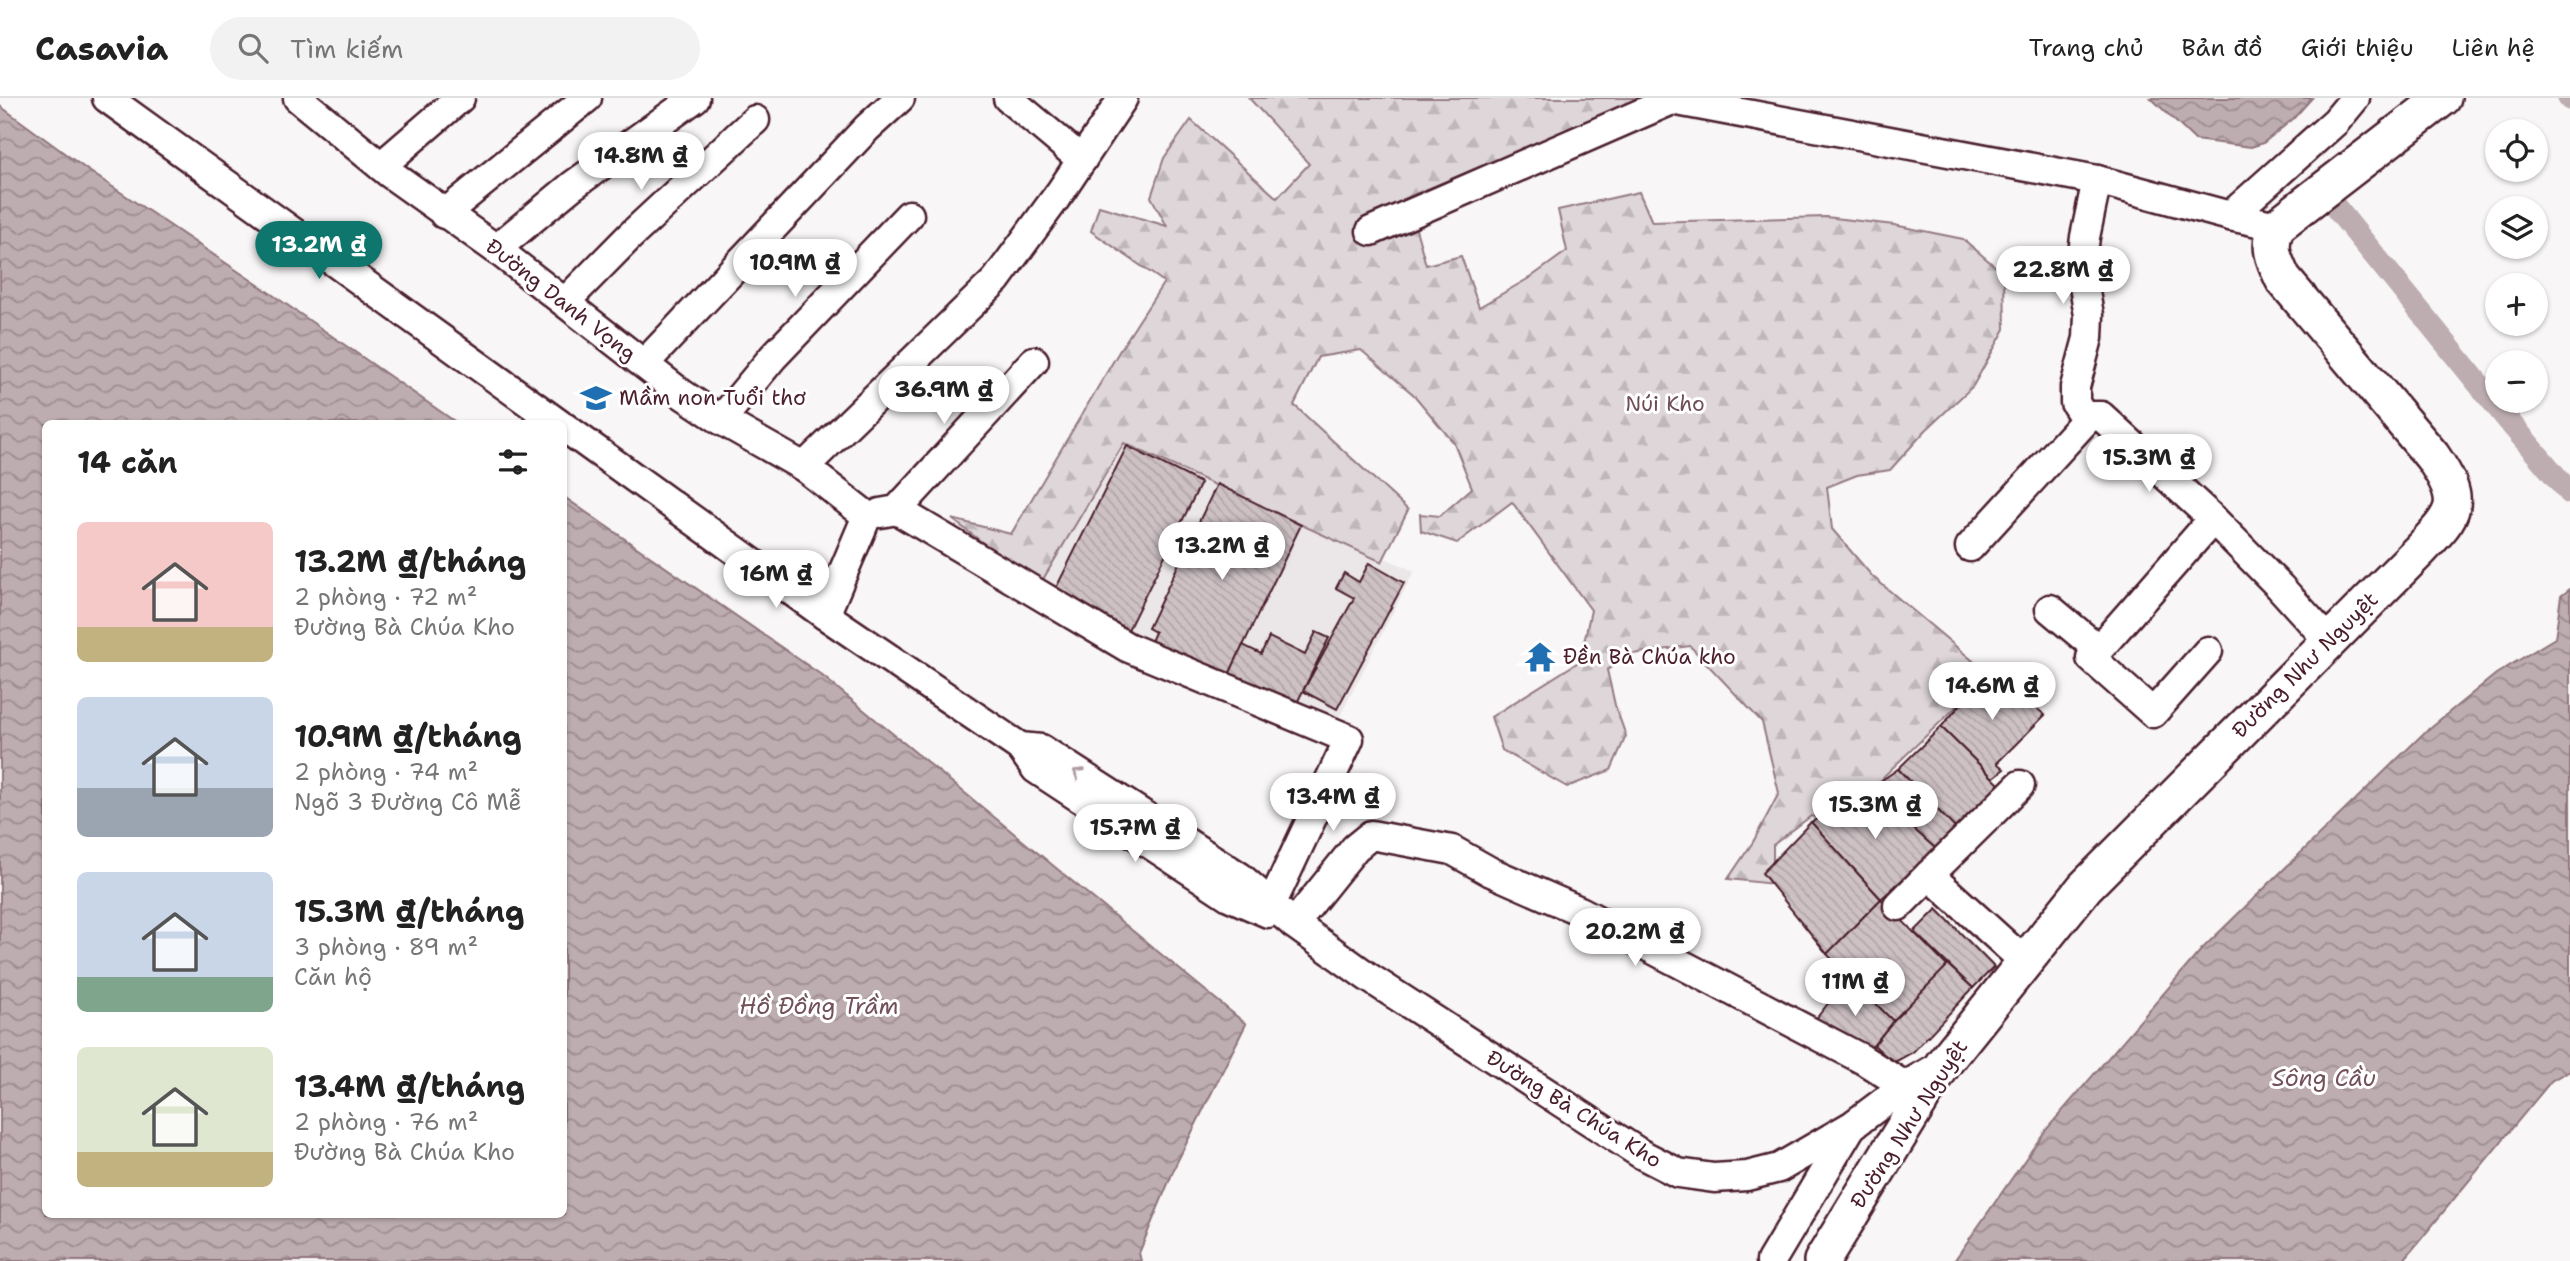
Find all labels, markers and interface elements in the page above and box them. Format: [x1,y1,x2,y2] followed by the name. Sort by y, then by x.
[210,17,700,80] search box
[35,26,168,71] text: Casavia
[234,29,272,67] icon: search
[290,31,403,66] text: Tìm kiếm
[2029,32,2144,64] text: Trang chủ
[2182,32,2263,64] text: Bản đồ
[2301,32,2414,64] text: Giới thiệu
[2452,32,2535,64] text: Liên hệ
[2485,119,2548,413] map controls
[2485,119,2548,182] button: locate
[576,132,706,192] pin: 14.8M ₫
[594,140,688,170] text: 14.8M ₫
[2485,196,2548,259] button: layers
[254,222,384,281] pin: 13.2M ₫
[271,229,367,259] text: 13.2M ₫
[480,232,642,368] street label: Đường Danh Vọng
[730,240,860,299] pin: 10.9M ₫
[1998,246,2128,306] pin: 22.8M ₫
[749,247,841,277] text: 10.9M ₫
[2012,254,2114,284] text: 22.8M ₫
[2485,273,2548,336] button: +
[2485,350,2548,413] button: −
[879,366,1009,426] pin: 36.9M ₫
[894,374,994,404] text: 36.9M ₫
[579,381,613,415] school or university icon: Mầm non Tuổi thơ
[619,384,806,412] place label: Mầm non Tuổi thơ
[1625,390,1705,418] park label: Núi Kho
[2084,434,2214,494] pin: 15.3M ₫
[77,442,178,483] text: 14 căn
[2102,442,2196,472] text: 15.3M ₫
[494,443,532,481] icon: filters
[1157,522,1287,582] pin: 13.2M ₫
[1174,530,1270,560] text: 13.2M ₫
[294,541,526,582] text: 13.2M ₫/tháng
[133,550,217,634] icon: home
[727,550,825,610] pin: 16M ₫
[739,558,813,588] text: 16M ₫
[294,582,477,612] text: 2 phòng · 72 m²
[2226,586,2384,744] street label: Đường Như Nguyệt
[294,612,515,642] text: Đường Bà Chúa Kho
[1523,640,1557,674] temple icon: Đền Bà Chúa kho
[1563,643,1736,671] place label: Đền Bà Chúa kho
[1927,662,2057,722] pin: 14.6M ₫
[1945,670,2039,700] text: 14.6M ₫
[294,716,522,757] text: 10.9M ₫/tháng
[133,725,217,809] icon: home
[294,757,478,787] text: 2 phòng · 74 m²
[1073,768,1086,781] one-way arrow
[1268,774,1398,833] pin: 13.4M ₫
[1286,781,1380,811] text: 13.4M ₫
[1810,782,1940,841] pin: 15.3M ₫
[294,787,522,817] text: Ngõ 3 Đường Cô Mễ
[1828,789,1922,819] text: 15.3M ₫
[1070,804,1200,864] pin: 15.7M ₫
[1089,812,1181,842] text: 15.7M ₫
[294,891,524,932] text: 15.3M ₫/tháng
[133,900,217,984] icon: home
[1570,908,1700,968] pin: 20.2M ₫
[1585,916,1685,946] text: 20.2M ₫
[294,932,478,962] text: 3 phòng · 89 m²
[1806,958,1904,1018] pin: 11M ₫
[294,962,372,992] text: Căn hộ
[1821,966,1889,996] text: 11M ₫
[739,991,899,1021] water label: Hồ Đồng Trầm
[1844,1034,1974,1214] street label: Đường Như Nguyệt
[1481,1044,1667,1174] street label: Đường Bà Chúa Kho
[2272,1063,2376,1093] water label: Sông Cầu
[294,1066,525,1107] text: 13.4M ₫/tháng
[133,1075,217,1159] icon: home
[294,1107,478,1137] text: 2 phòng · 76 m²
[294,1137,515,1167] text: Đường Bà Chúa Kho

